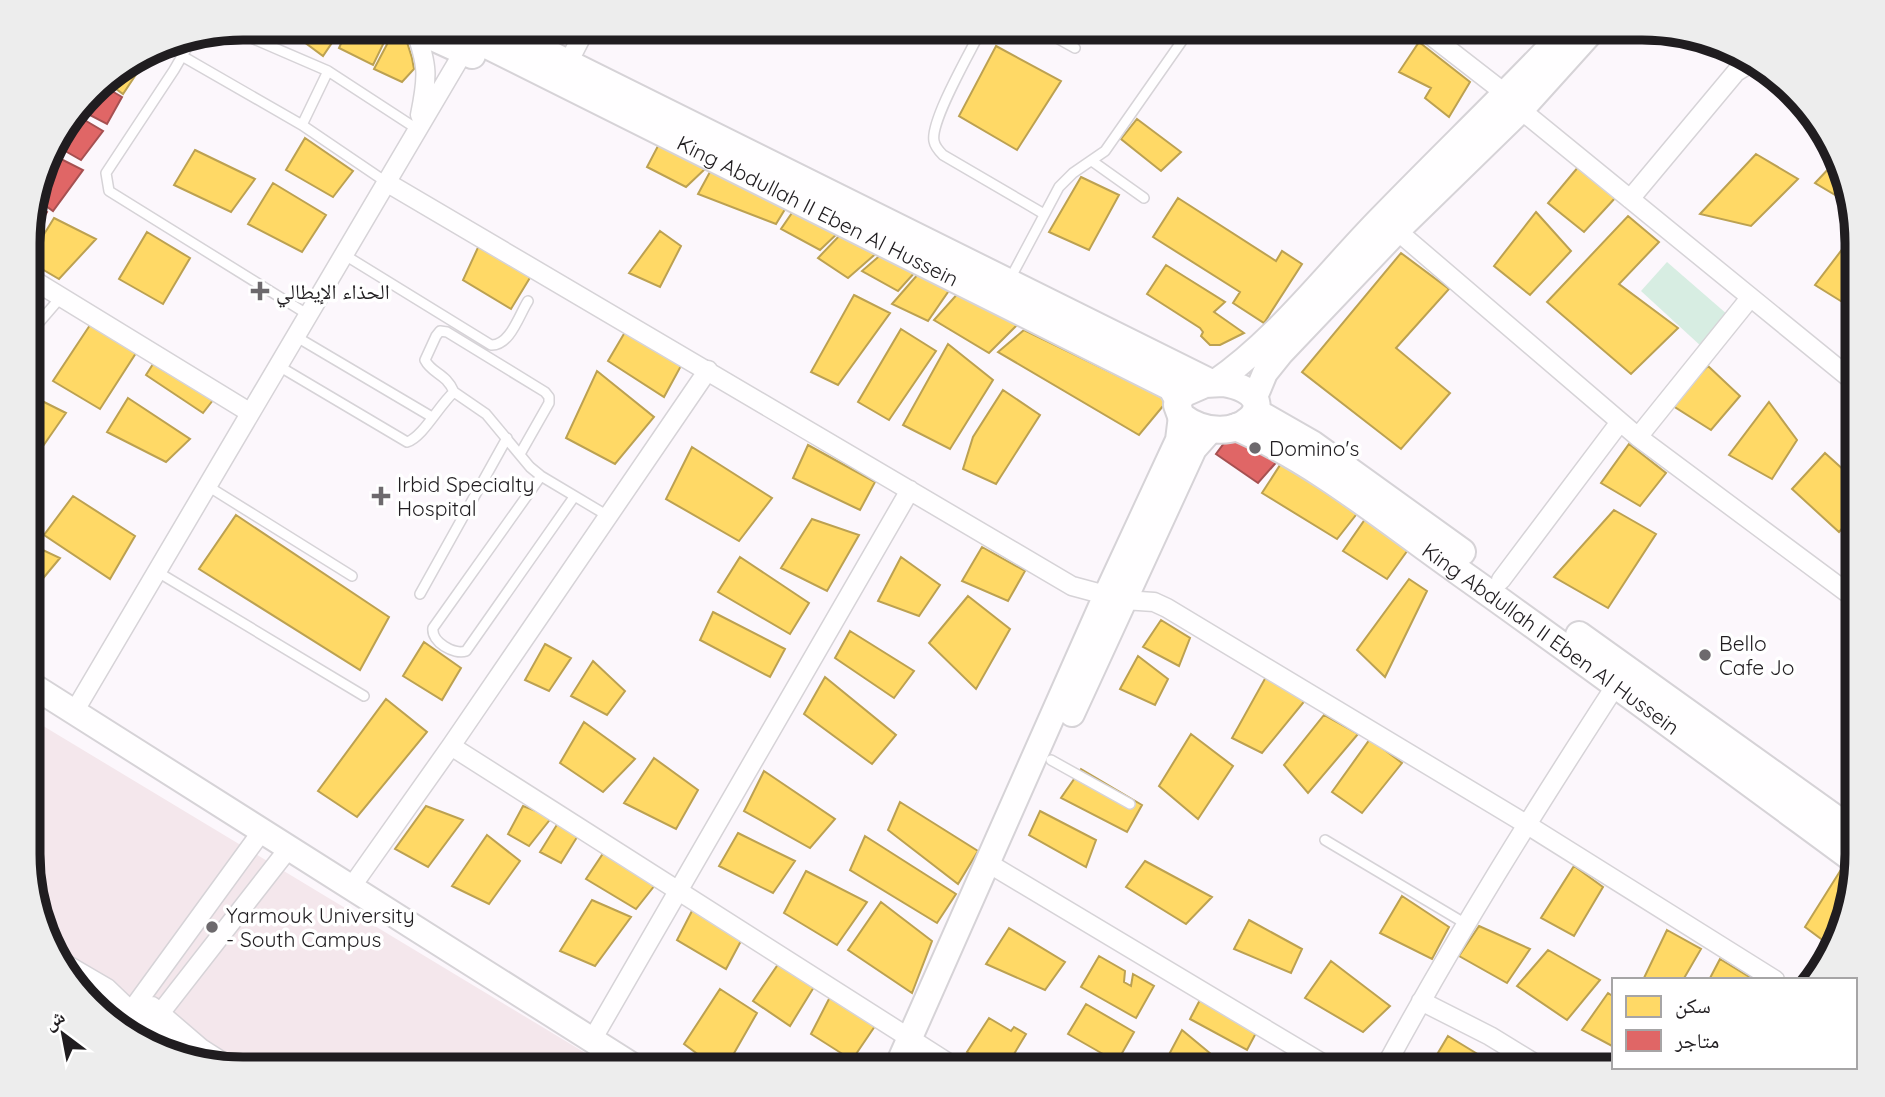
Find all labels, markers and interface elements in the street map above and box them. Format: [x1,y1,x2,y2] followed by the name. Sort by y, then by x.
[673,129,963,292] street label: King Abdullah II Eben Al Hussein
[276,278,390,308] place label: الحذاء الإيطالي
[250,281,270,301] marker: الحذاء الإيطالي
[1269,435,1359,461] place label: Domino's
[1247,440,1263,456] marker: Domino's
[397,471,534,521] place label: Irbid Specialty Hospital
[371,486,391,506] marker: Irbid Specialty Hospital
[1417,537,1685,740] street label: King Abdullah II Eben Al Hussein
[1719,630,1795,680] place label: Bello Cafe Jo
[1697,647,1713,663] marker: Bello Cafe Jo
[226,902,415,952] place label: Yarmouk University - South Campus
[204,919,220,935] marker: Yarmouk University - South Campus
[1612,978,1857,1069] legend
[1675,992,1711,1019] text: سكن
[28,999,98,1069] north arrow
[39,1004,69,1035] text: ش
[1674,1027,1719,1053] text: متاجر

